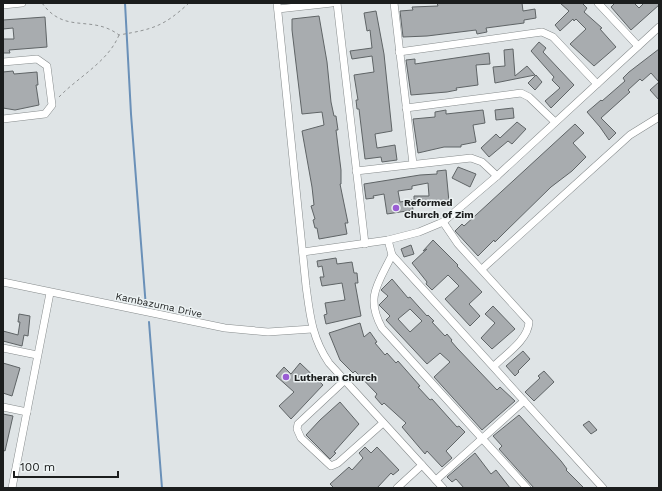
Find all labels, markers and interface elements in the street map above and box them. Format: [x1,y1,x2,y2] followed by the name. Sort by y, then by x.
[404,197,474,220] place label: Reformed Church of Zim
[391,203,401,213] marker: Reformed Church of Zim
[115,290,204,320] street label: Kambazuma Drive
[281,372,291,382] marker: Lutheran Church
[294,372,377,383] place label: Lutheran Church
[14,453,118,479] scale bar
[20,460,55,474] text: 100 m

